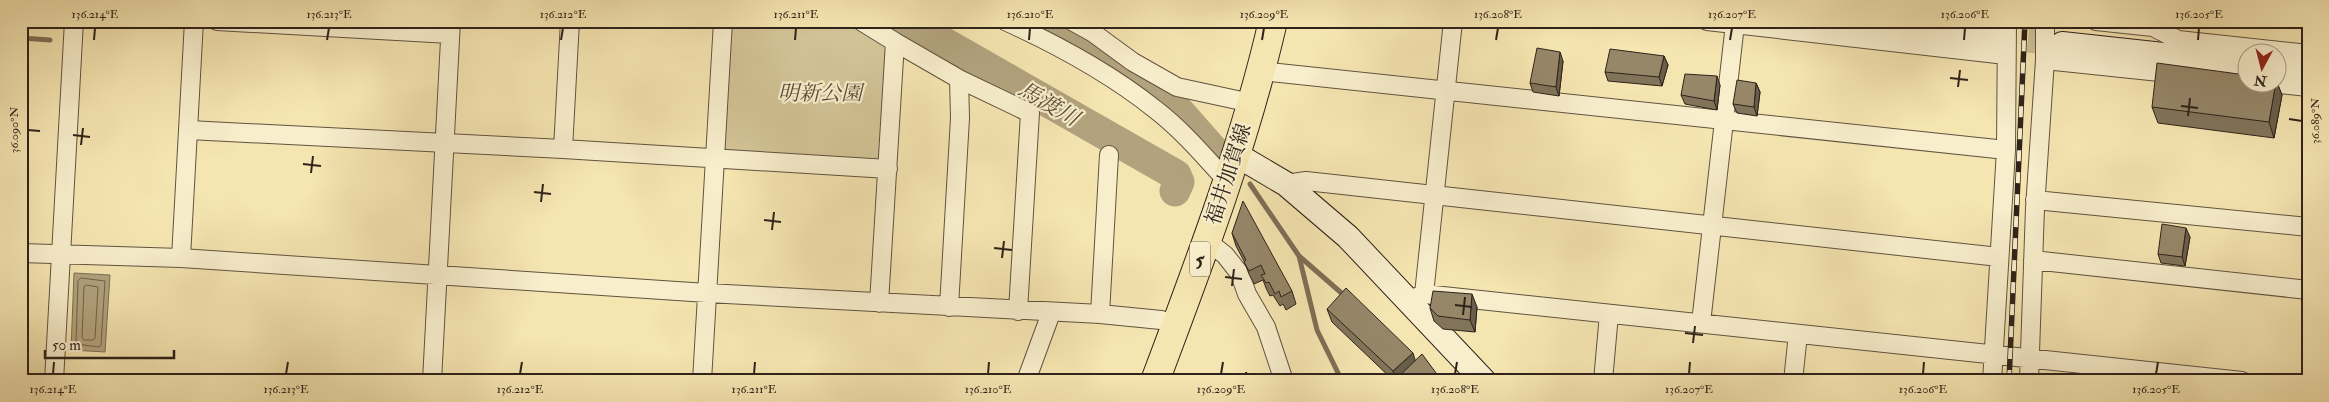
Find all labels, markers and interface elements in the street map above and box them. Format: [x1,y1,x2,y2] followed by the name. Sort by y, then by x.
[72,7,119,22] text: 136.214°E
[306,7,352,22] text: 136.213°E
[540,7,587,22] text: 136.212°E
[774,7,819,22] text: 136.211°E
[1007,7,1054,22] text: 136.210°E
[1240,7,1289,22] text: 136.209°E
[1474,7,1522,22] text: 136.208°E
[1708,7,1756,22] text: 136.207°E
[1941,7,1990,22] text: 136.206°E
[2175,7,2223,22] text: 136.205°E
[2236,42,2286,92] north arrow
[2253,71,2269,90] text: N
[1013,75,1086,133] water label: 馬渡川
[778,80,865,107] park label: 明新公園
[2308,98,2323,144] text: 36.089°N
[7,107,22,153] text: 36.090°N
[1199,120,1258,228] street label: 福井加賀線
[1190,242,1210,276] road number: 5
[45,327,174,359] scale bar
[52,336,81,355] text: 50 m
[30,382,77,397] text: 136.214°E
[263,382,309,397] text: 136.213°E
[497,382,544,397] text: 136.212°E
[732,382,777,397] text: 136.211°E
[965,382,1012,397] text: 136.210°E
[1197,382,1246,397] text: 136.209°E
[1431,382,1479,397] text: 136.208°E
[1665,382,1713,397] text: 136.207°E
[1899,382,1948,397] text: 136.206°E
[2132,382,2180,397] text: 136.205°E

